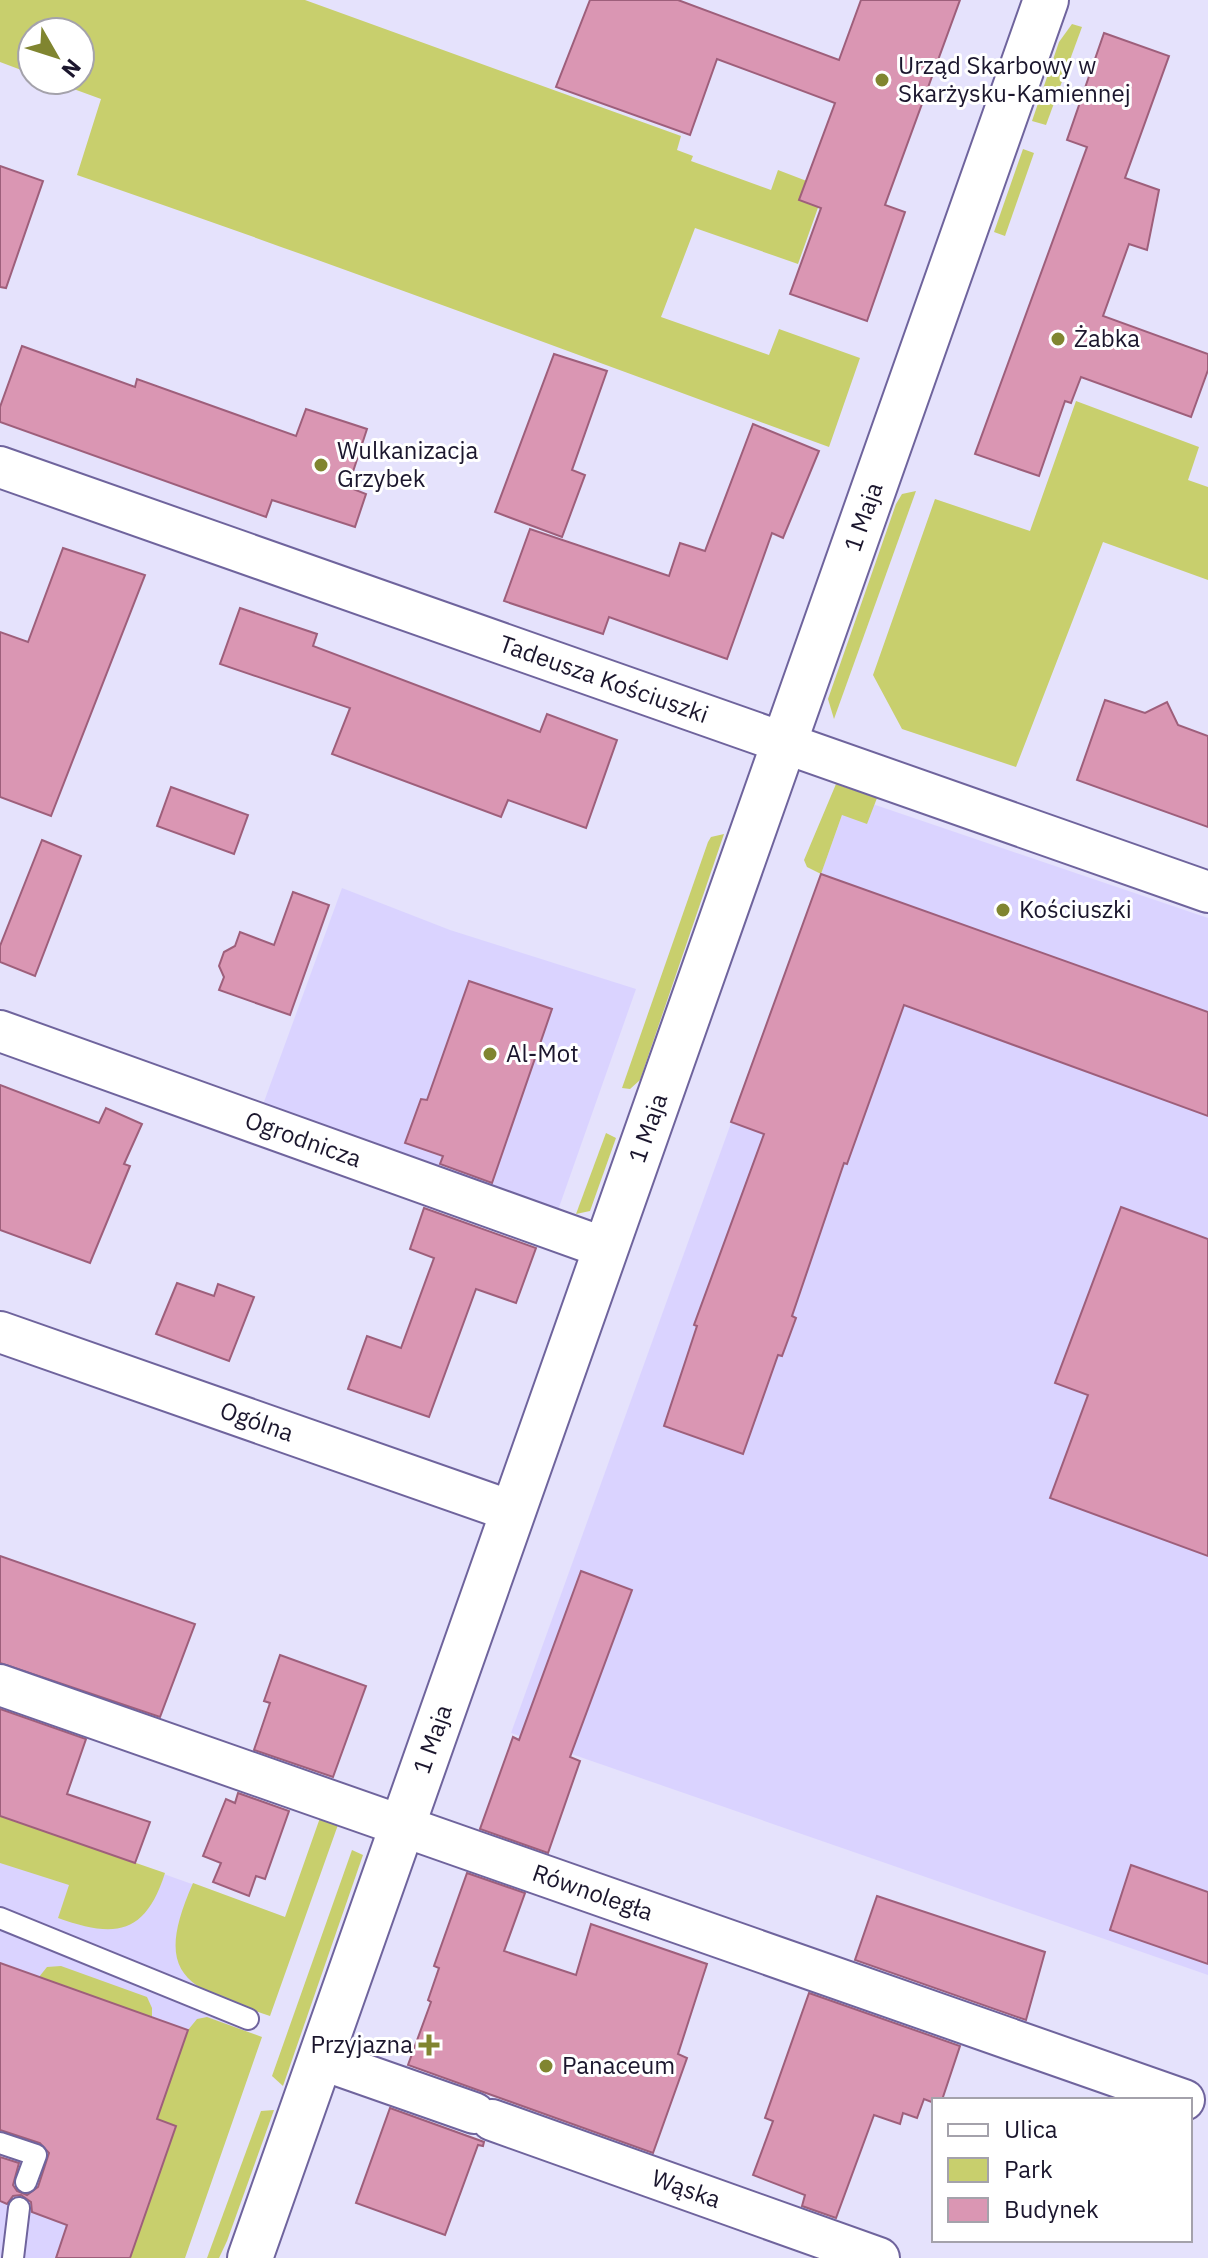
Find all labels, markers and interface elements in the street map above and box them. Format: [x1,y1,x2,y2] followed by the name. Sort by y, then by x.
[16,16,96,96] north arrow
[898,49,1131,109] place label: Urząd Skarbowy w Skarżysku-Kamiennej
[56,54,88,84] text: N
[873,71,891,89] marker: Urząd Skarbowy w Skarżysku-Kamiennej
[1074,322,1140,354] place label: Żabka
[1049,330,1067,348] marker: Żabka
[337,434,478,494] place label: Wulkanizacja Grzybek
[312,456,330,474] marker: Wulkanizacja Grzybek
[836,478,890,556] street label: 1 Maja
[495,627,713,730] street label: Tadeusza Kościuszki
[1019,893,1132,925] place label: Kościuszki
[994,901,1012,919] marker: Kościuszki
[506,1037,579,1069] place label: Al-Mot
[481,1045,499,1063] marker: Al-Mot
[620,1089,674,1167] street label: 1 Maja
[241,1103,366,1174] street label: Ogrodnicza
[216,1393,298,1449] street label: Ogólna
[405,1700,459,1778] street label: 1 Maja
[528,1856,658,1928] street label: Równoległa
[310,2028,413,2060] place label: Przyjazna
[420,2036,438,2054] marker: Przyjazna
[562,2049,675,2081] place label: Panaceum
[537,2057,555,2075] marker: Panaceum
[932,2098,1192,2242] legend
[1004,2113,1058,2145] text: Ulica
[1004,2153,1053,2185] text: Park
[648,2161,725,2215] street label: Wąska
[1004,2193,1099,2225] text: Budynek

